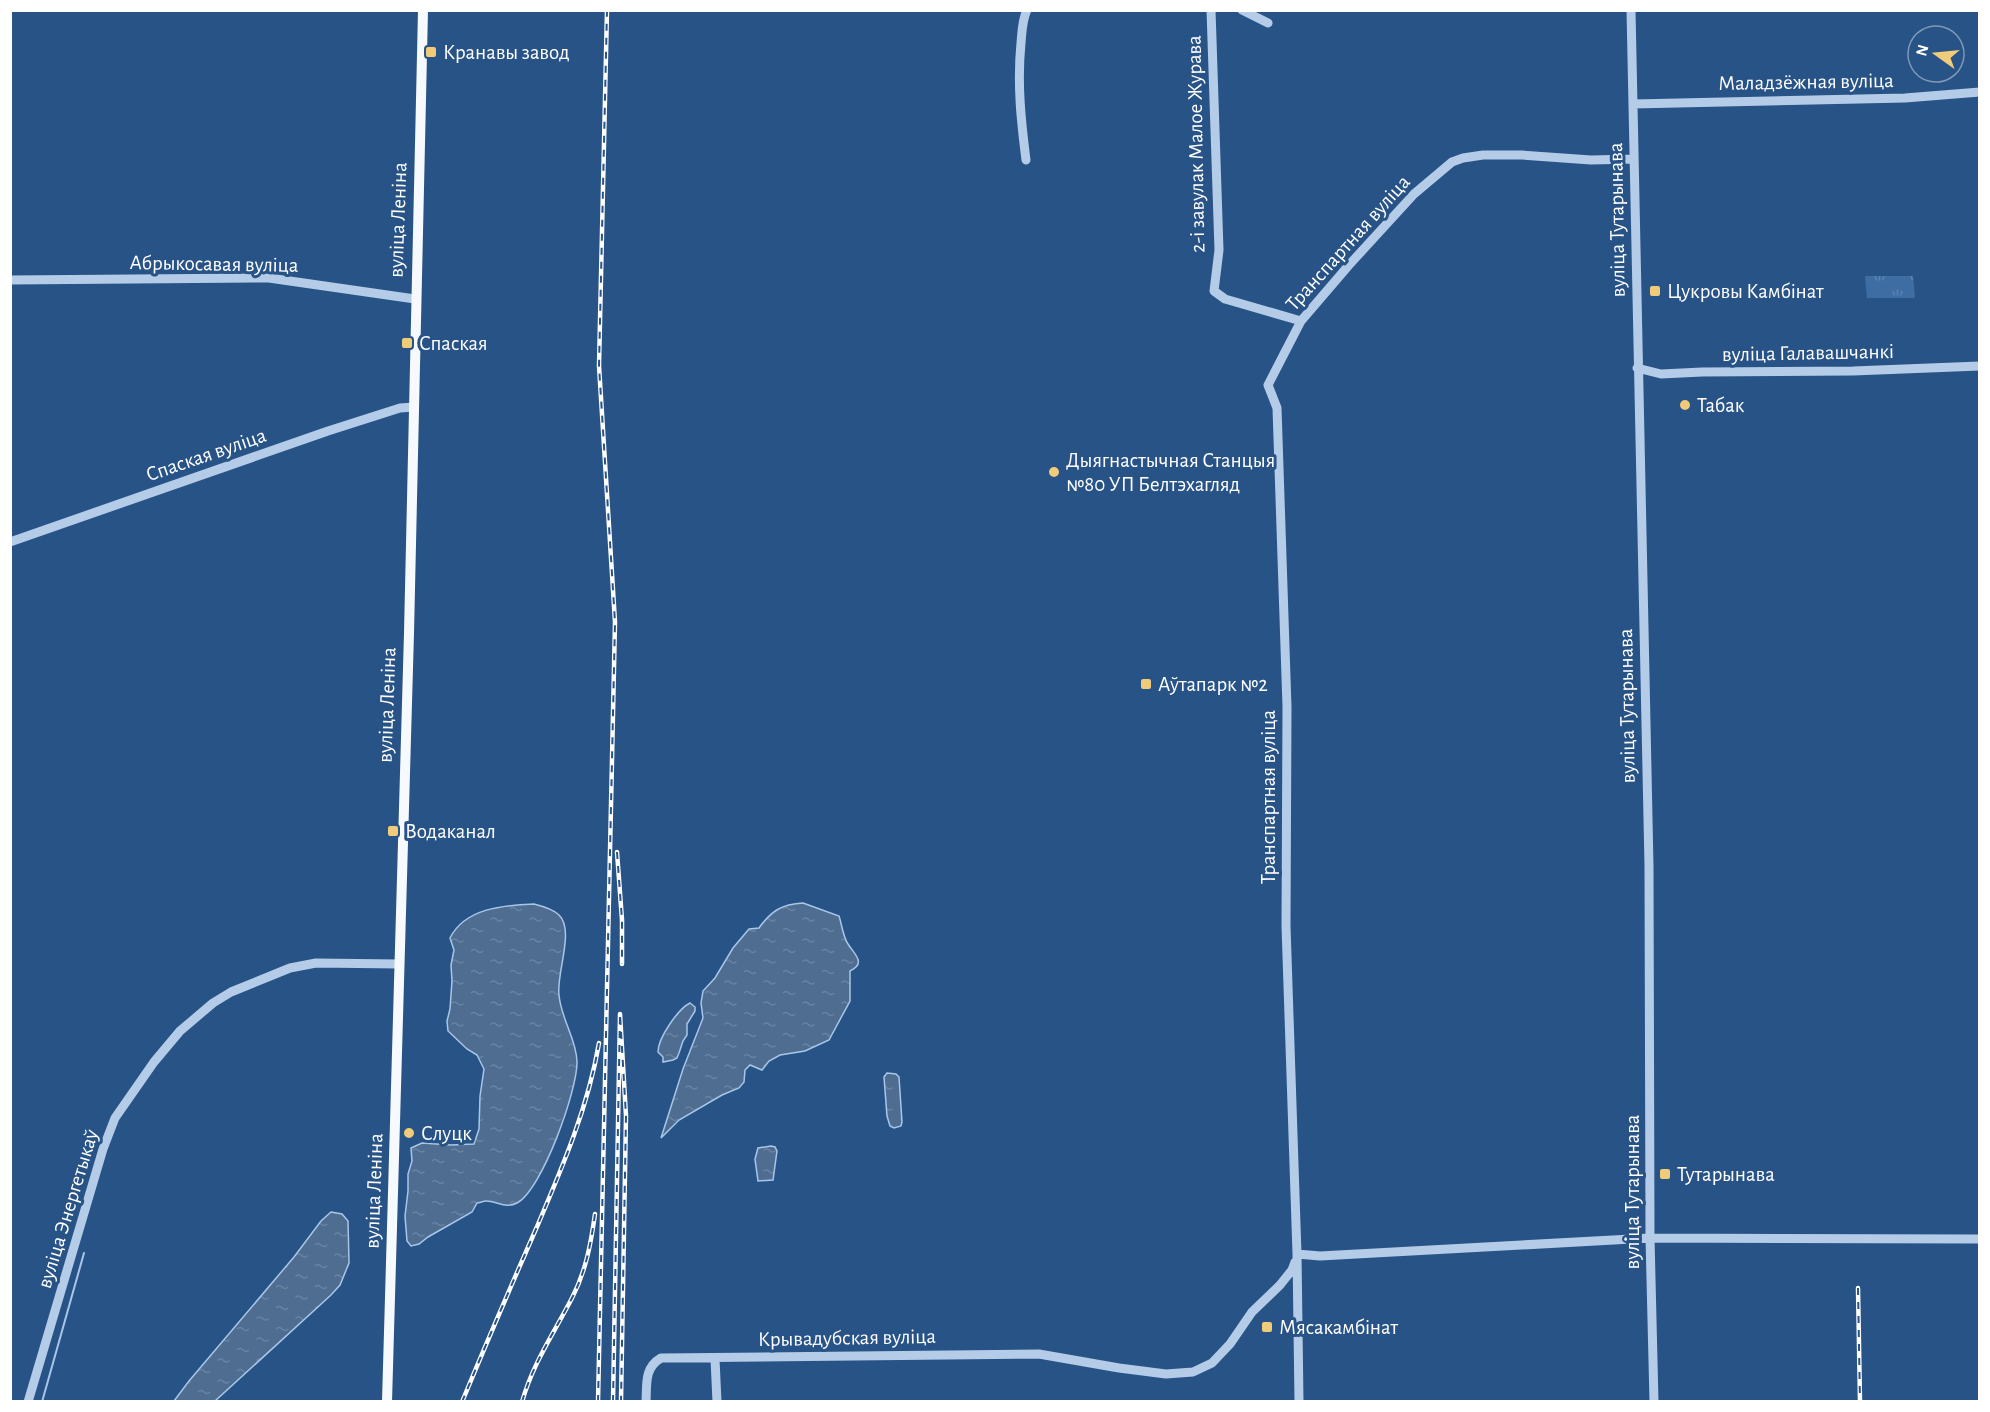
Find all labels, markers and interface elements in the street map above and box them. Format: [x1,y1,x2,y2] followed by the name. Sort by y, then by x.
[1906,24,1966,84] north arrow
[1184,35,1208,253] street label: 2-і завулак Малое Журава
[443,42,570,63] place label: Кранавы завод
[1913,43,1932,58] text: N
[424,45,438,59] marker: Кранавы завод
[1718,70,1894,94] street label: Маладзёжная вуліца
[1605,142,1629,298] street label: вуліца Тутарынава
[385,161,411,278] street label: вуліца Леніна
[1282,171,1414,315] street label: Транспартная вуліца
[129,252,299,276] street label: Абрыкосавая вуліца
[1667,281,1824,302] place label: Цукровы Камбінат
[1648,284,1662,298] marker: Цукровы Камбінат
[419,333,488,354] place label: Спаская
[400,336,414,350] marker: Спаская
[1722,341,1894,365] street label: вуліца Галавашчанкі
[1697,395,1745,416] place label: Табак
[1678,398,1692,412] marker: Табак
[143,424,269,485] street label: Спаская вуліца
[1066,450,1275,495] place label: Дыягнастычная Станцыя №80 УП Белтэхагляд
[1047,465,1061,479] marker: Дыягнастычная Станцыя №80 УП Белтэхагляд
[1615,628,1639,784] street label: вуліца Тутарынава
[374,646,400,763] street label: вуліца Леніна
[1158,674,1268,695] place label: Аўтапарк №2
[1139,677,1153,691] marker: Аўтапарк №2
[1258,709,1279,884] street label: Транспартная вуліца
[405,821,496,842] place label: Водаканал
[386,824,400,838] marker: Водаканал
[1622,1114,1643,1269] street label: вуліца Тутарынава
[421,1123,472,1144] place label: Слуцк
[402,1126,416,1140] marker: Слуцк
[34,1127,102,1291] street label: вуліца Энергетыкаў
[361,1132,387,1249] street label: вуліца Леніна
[1677,1164,1775,1185] place label: Тутарынава
[1658,1167,1672,1181] marker: Тутарынава
[1279,1317,1398,1338] place label: Мясакамбінат
[1260,1320,1274,1334] marker: Мясакамбінат
[758,1326,937,1350] street label: Крывадубская вуліца

